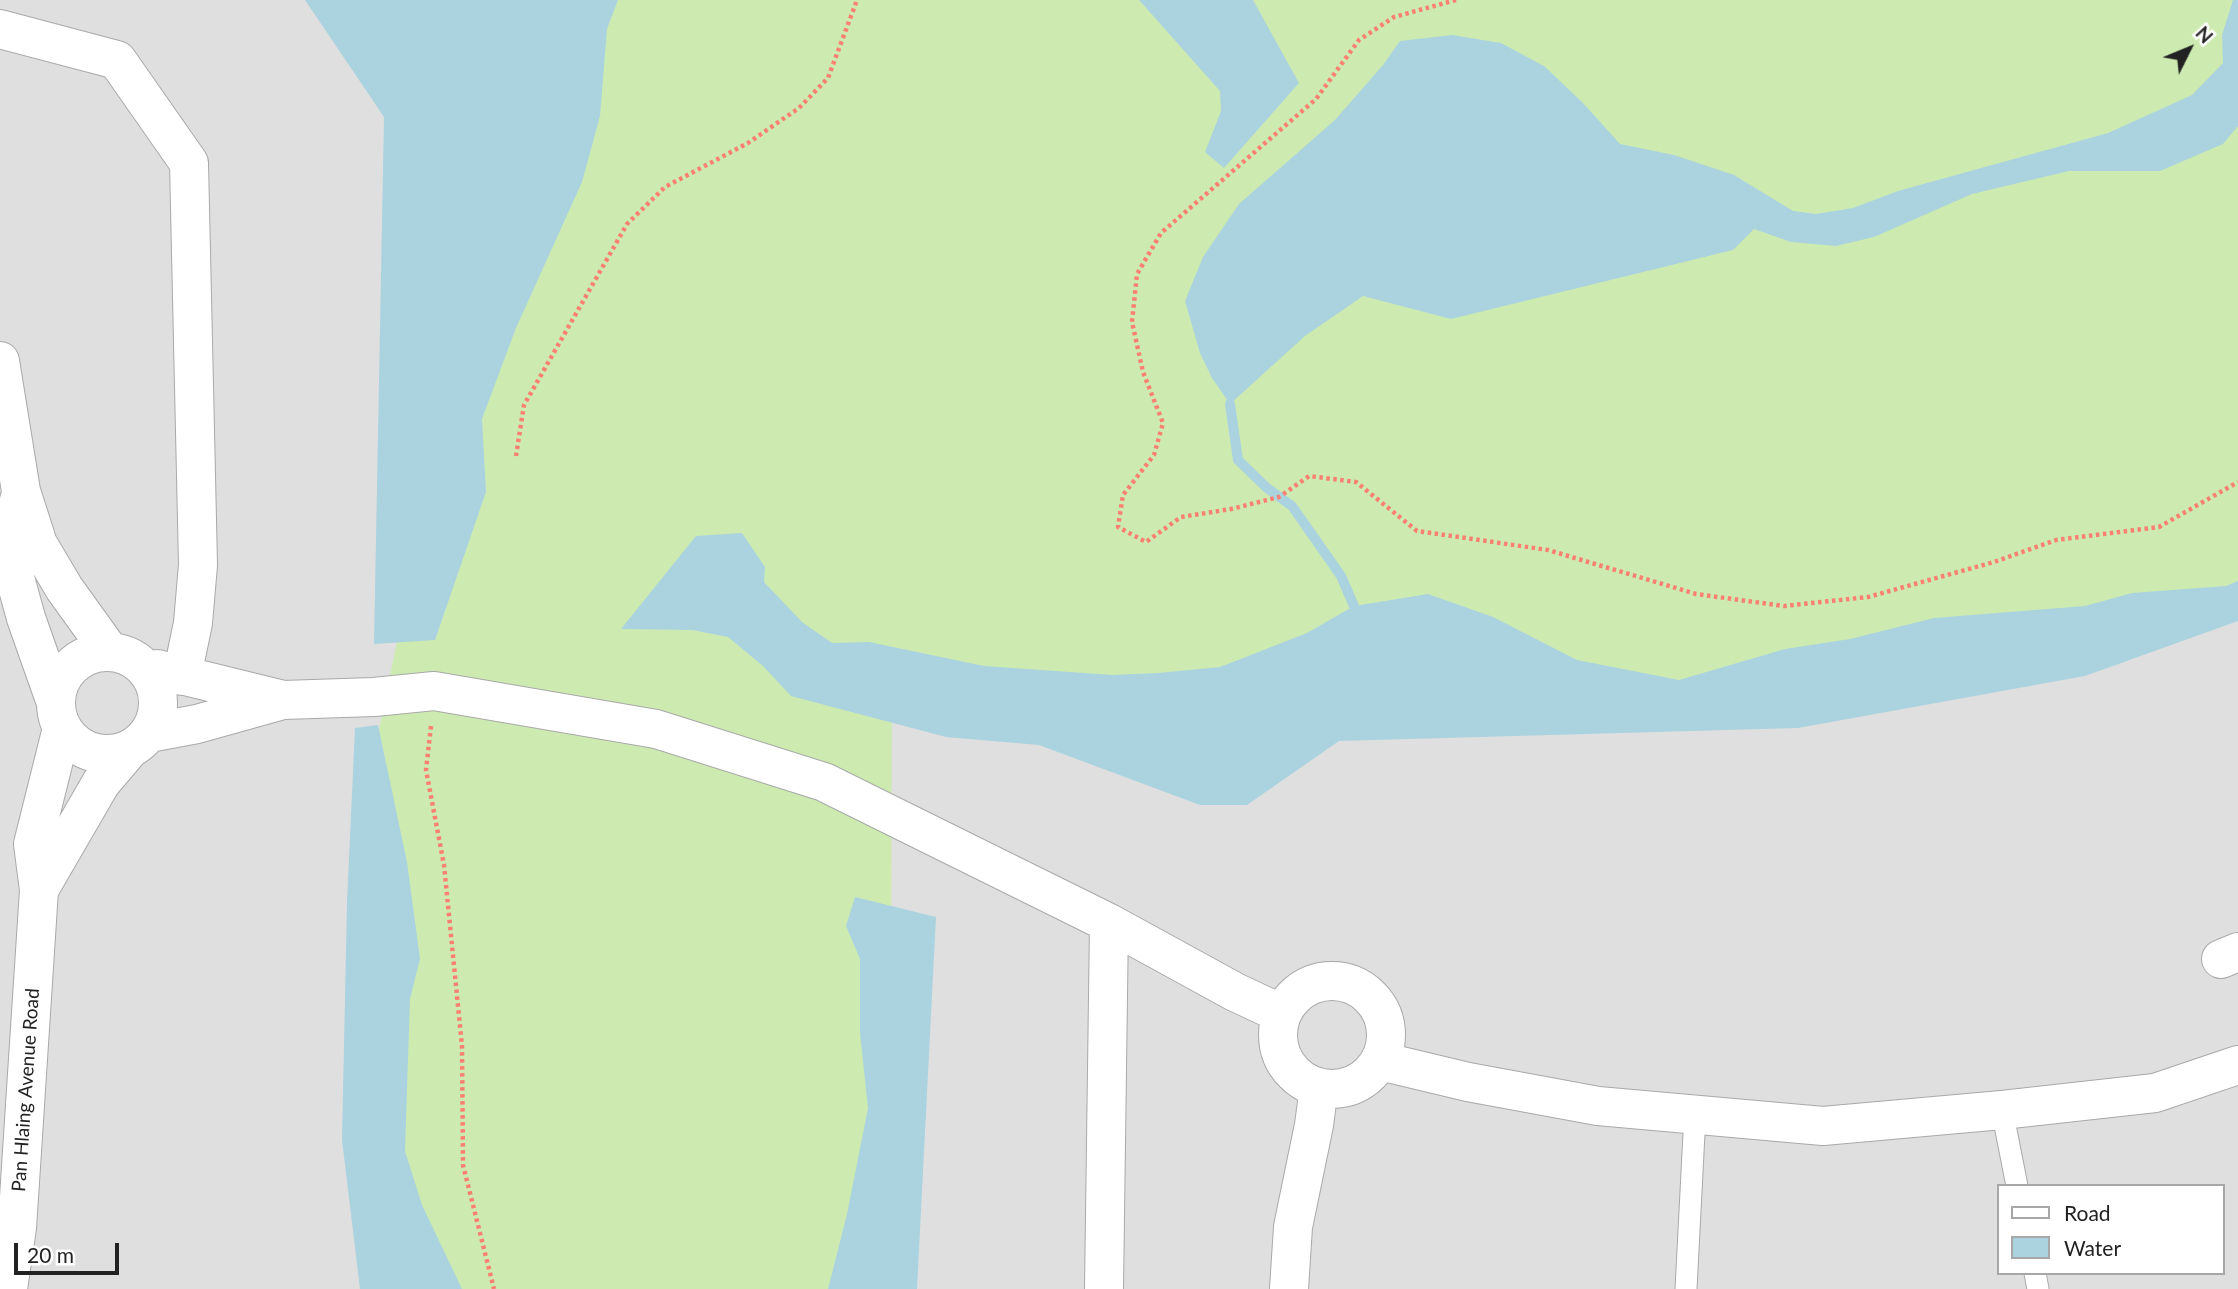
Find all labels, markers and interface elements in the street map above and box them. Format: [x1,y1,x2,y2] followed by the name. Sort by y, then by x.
[2154,14,2224,84] north arrow
[2191,21,2218,48] text: N
[8,987,44,1193] street label: Pan Hlaing Avenue Road
[1996,1184,2224,1275] legend
[2064,1200,2111,1225] text: Road
[18,1230,122,1274] scale bar
[2064,1235,2121,1260] text: Water
[27,1242,74,1267] text: 20 m

